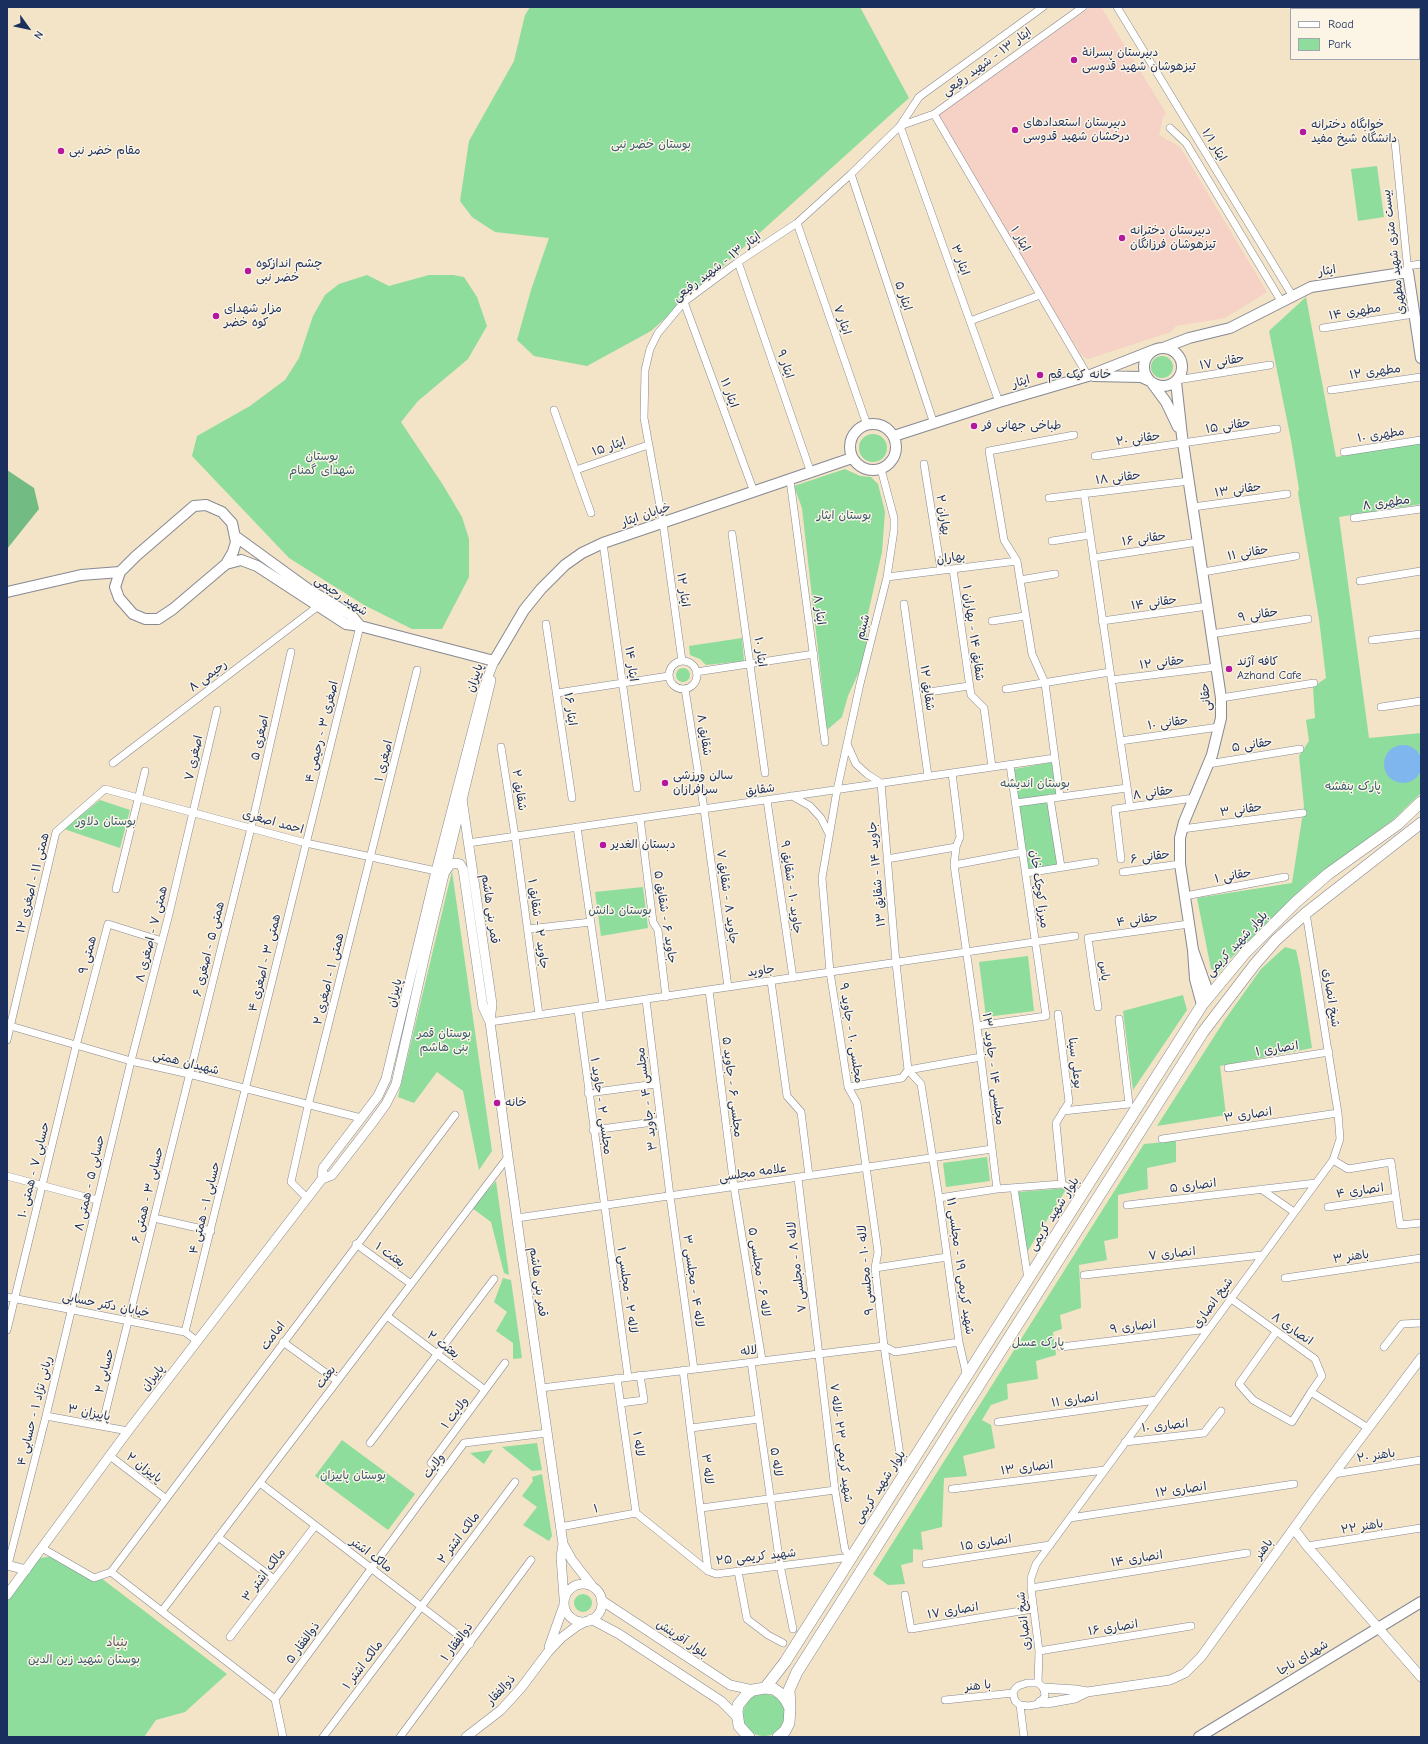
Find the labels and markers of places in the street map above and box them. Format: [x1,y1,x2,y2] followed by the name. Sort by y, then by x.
[1082,46,1196,74] place label: دبیرستان پسرانهٔ تیزهوشان شهید قدوسی
[1069,55,1079,65] marker: دبیرستان پسرانهٔ تیزهوشان شهید قدوسی
[1023,116,1130,144] place label: دبیرستان استعدادهای درخشان شهید قدوسی
[1311,118,1397,146] place label: خوابگاه دخترانه دانشگاه شیخ مفید
[1010,125,1020,135] marker: دبیرستان استعدادهای درخشان شهید قدوسی
[1298,127,1308,137] marker: خوابگاه دخترانه دانشگاه شیخ مفید
[69,144,140,158] place label: مقام خضر نبی
[56,146,66,156] marker: مقام خضر نبی
[1130,224,1216,252] place label: دبیرستان دخترانه تیزهوشان فرزانگان
[1117,233,1127,243] marker: دبیرستان دخترانه تیزهوشان فرزانگان
[256,257,322,285] place label: چشم اندازکوه خضر نبی
[243,266,253,276] marker: چشم اندازکوه خضر نبی
[224,302,282,330] place label: مزار شهدای کوه خضر
[211,311,221,321] marker: مزار شهدای کوه خضر
[1048,368,1111,382] place label: خانه کیک قم
[1035,370,1045,380] marker: خانه کیک قم
[982,419,1061,433] place label: طباخی جهانی فر
[969,421,979,431] marker: طباخی جهانی فر
[1237,655,1302,683] place label: کافه آژند Azhand Cafe
[1224,664,1234,674] marker: کافه آژند Azhand Cafe
[673,769,733,797] place label: سالن ورزشی سرافرازان
[660,778,670,788] marker: سالن ورزشی سرافرازان
[611,838,676,852] place label: دبستان الغدیر
[598,840,608,850] marker: دبستان الغدیر
[505,1096,527,1110] place label: خانه
[492,1098,502,1108] marker: خانه

